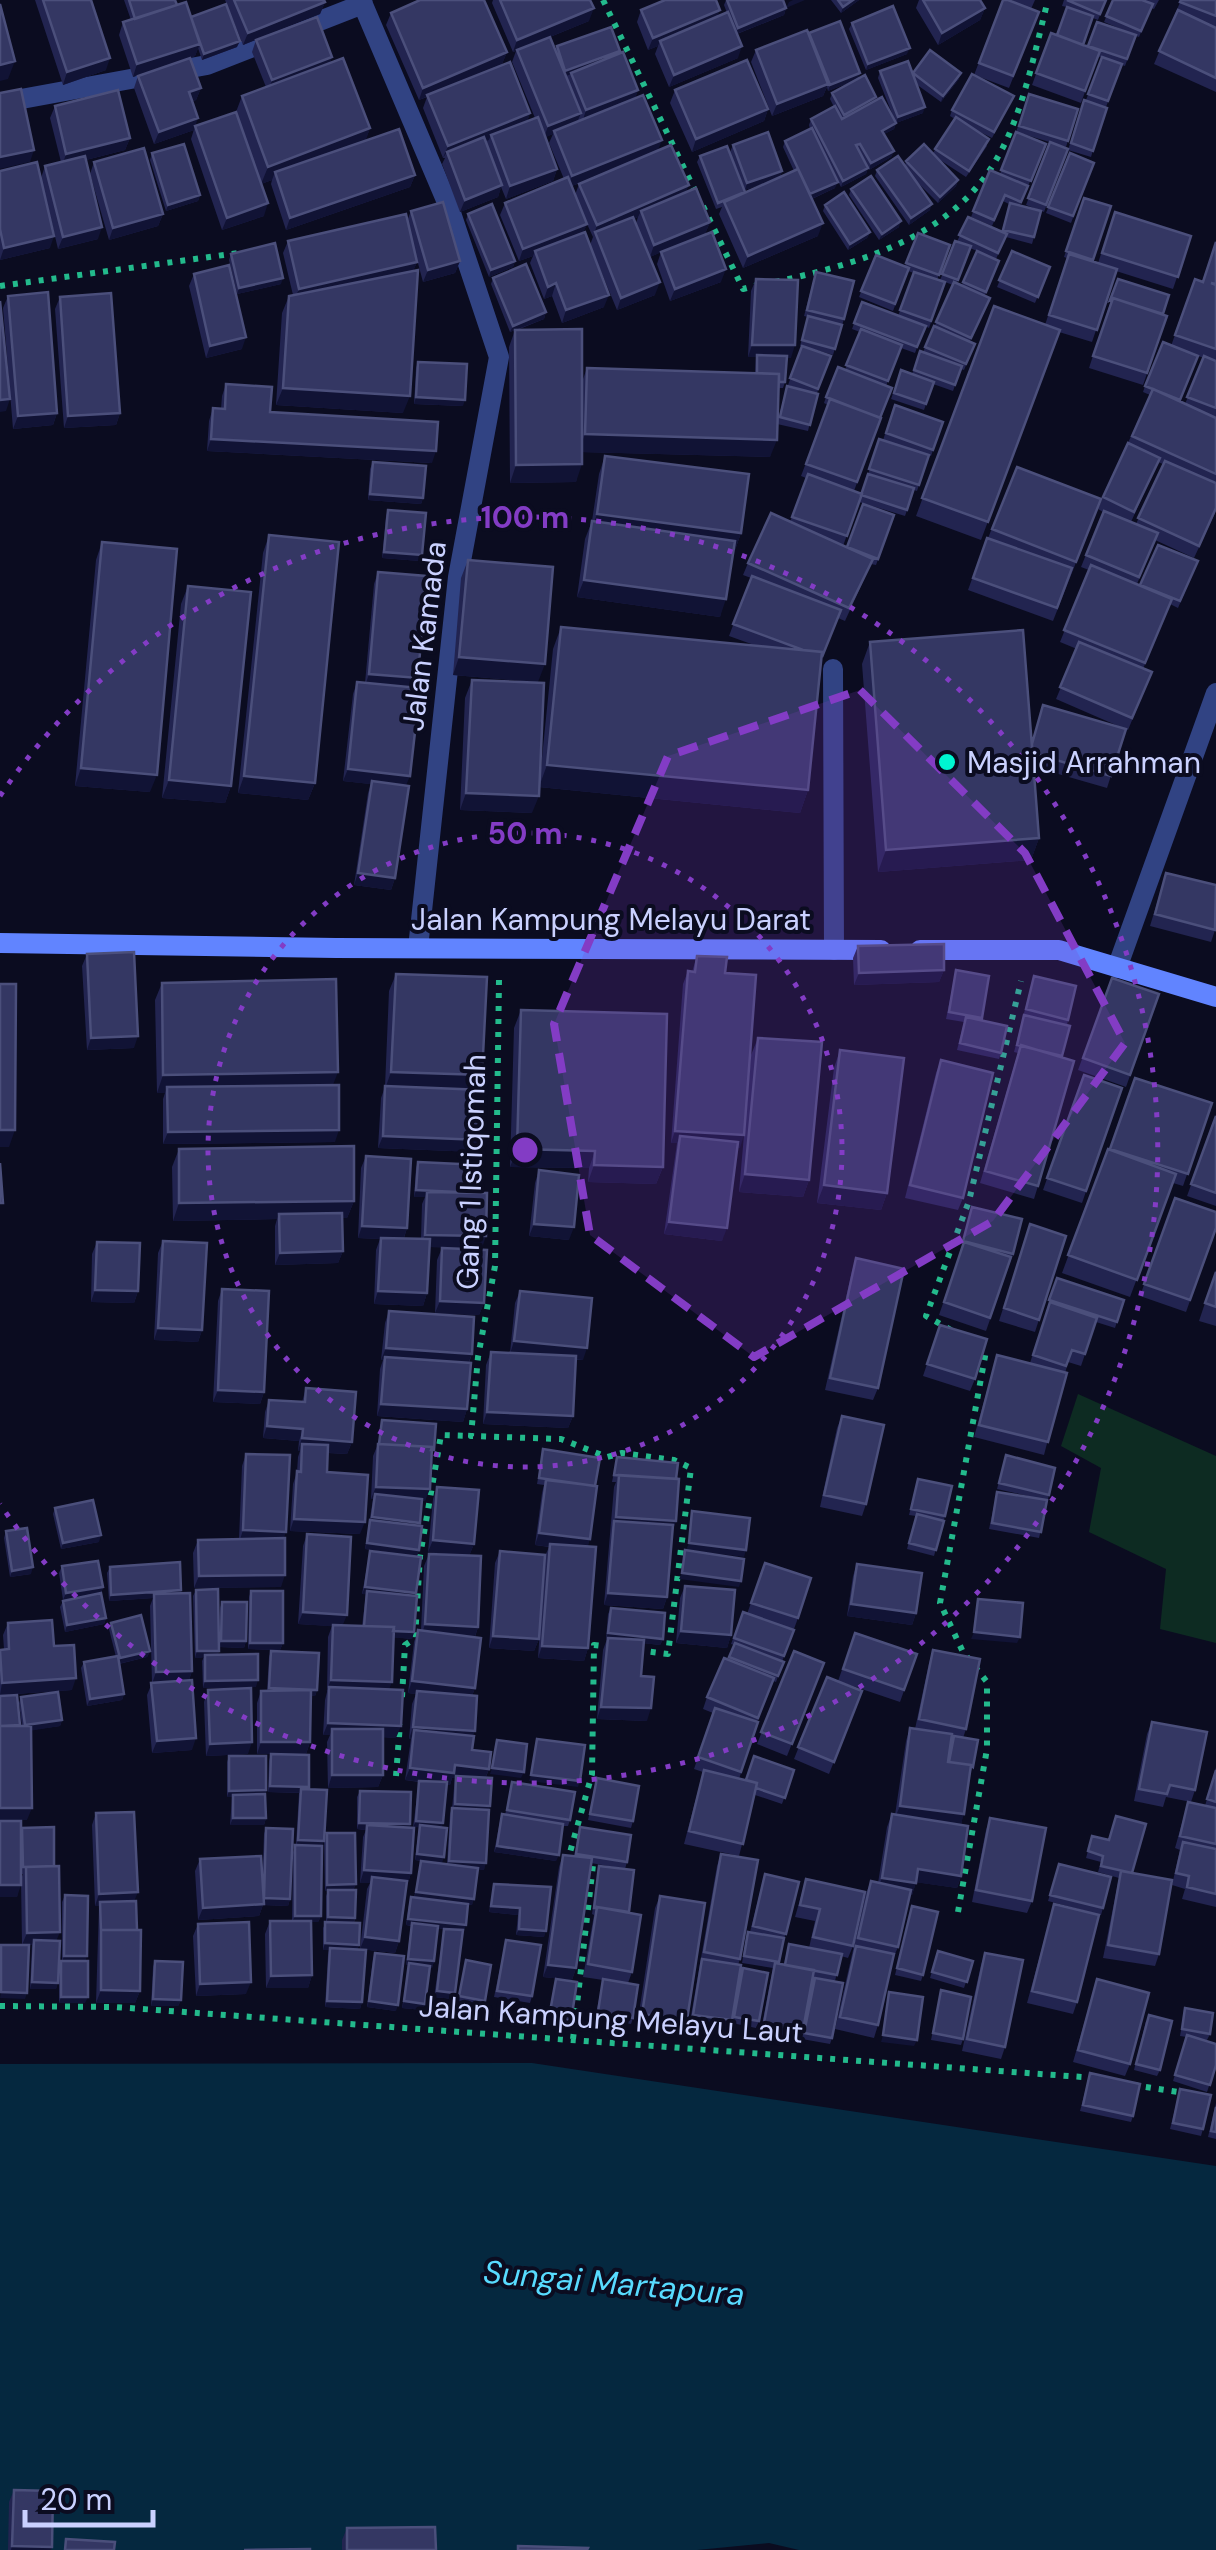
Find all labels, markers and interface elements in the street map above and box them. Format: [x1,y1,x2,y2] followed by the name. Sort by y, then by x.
[481,498,569,537] text: 100 m
[393,539,455,733] street label: Jalan Kamada
[967,743,1201,782] place label: Masjid Arrahman
[936,751,958,773] marker: Masjid Arrahman
[487,814,563,853] text: 50 m
[411,900,811,939] street label: Jalan Kampung Melayu Darat
[447,1054,495,1290] street label: Gang 1 Istiqomah
[507,1132,543,1168] centre of rings
[418,1986,804,2052] street label: Jalan Kampung Melayu Laut
[482,2251,746,2315] water label: Sungai Martapura
[25,2465,152,2527] scale bar
[40,2480,112,2519] text: 20 m

